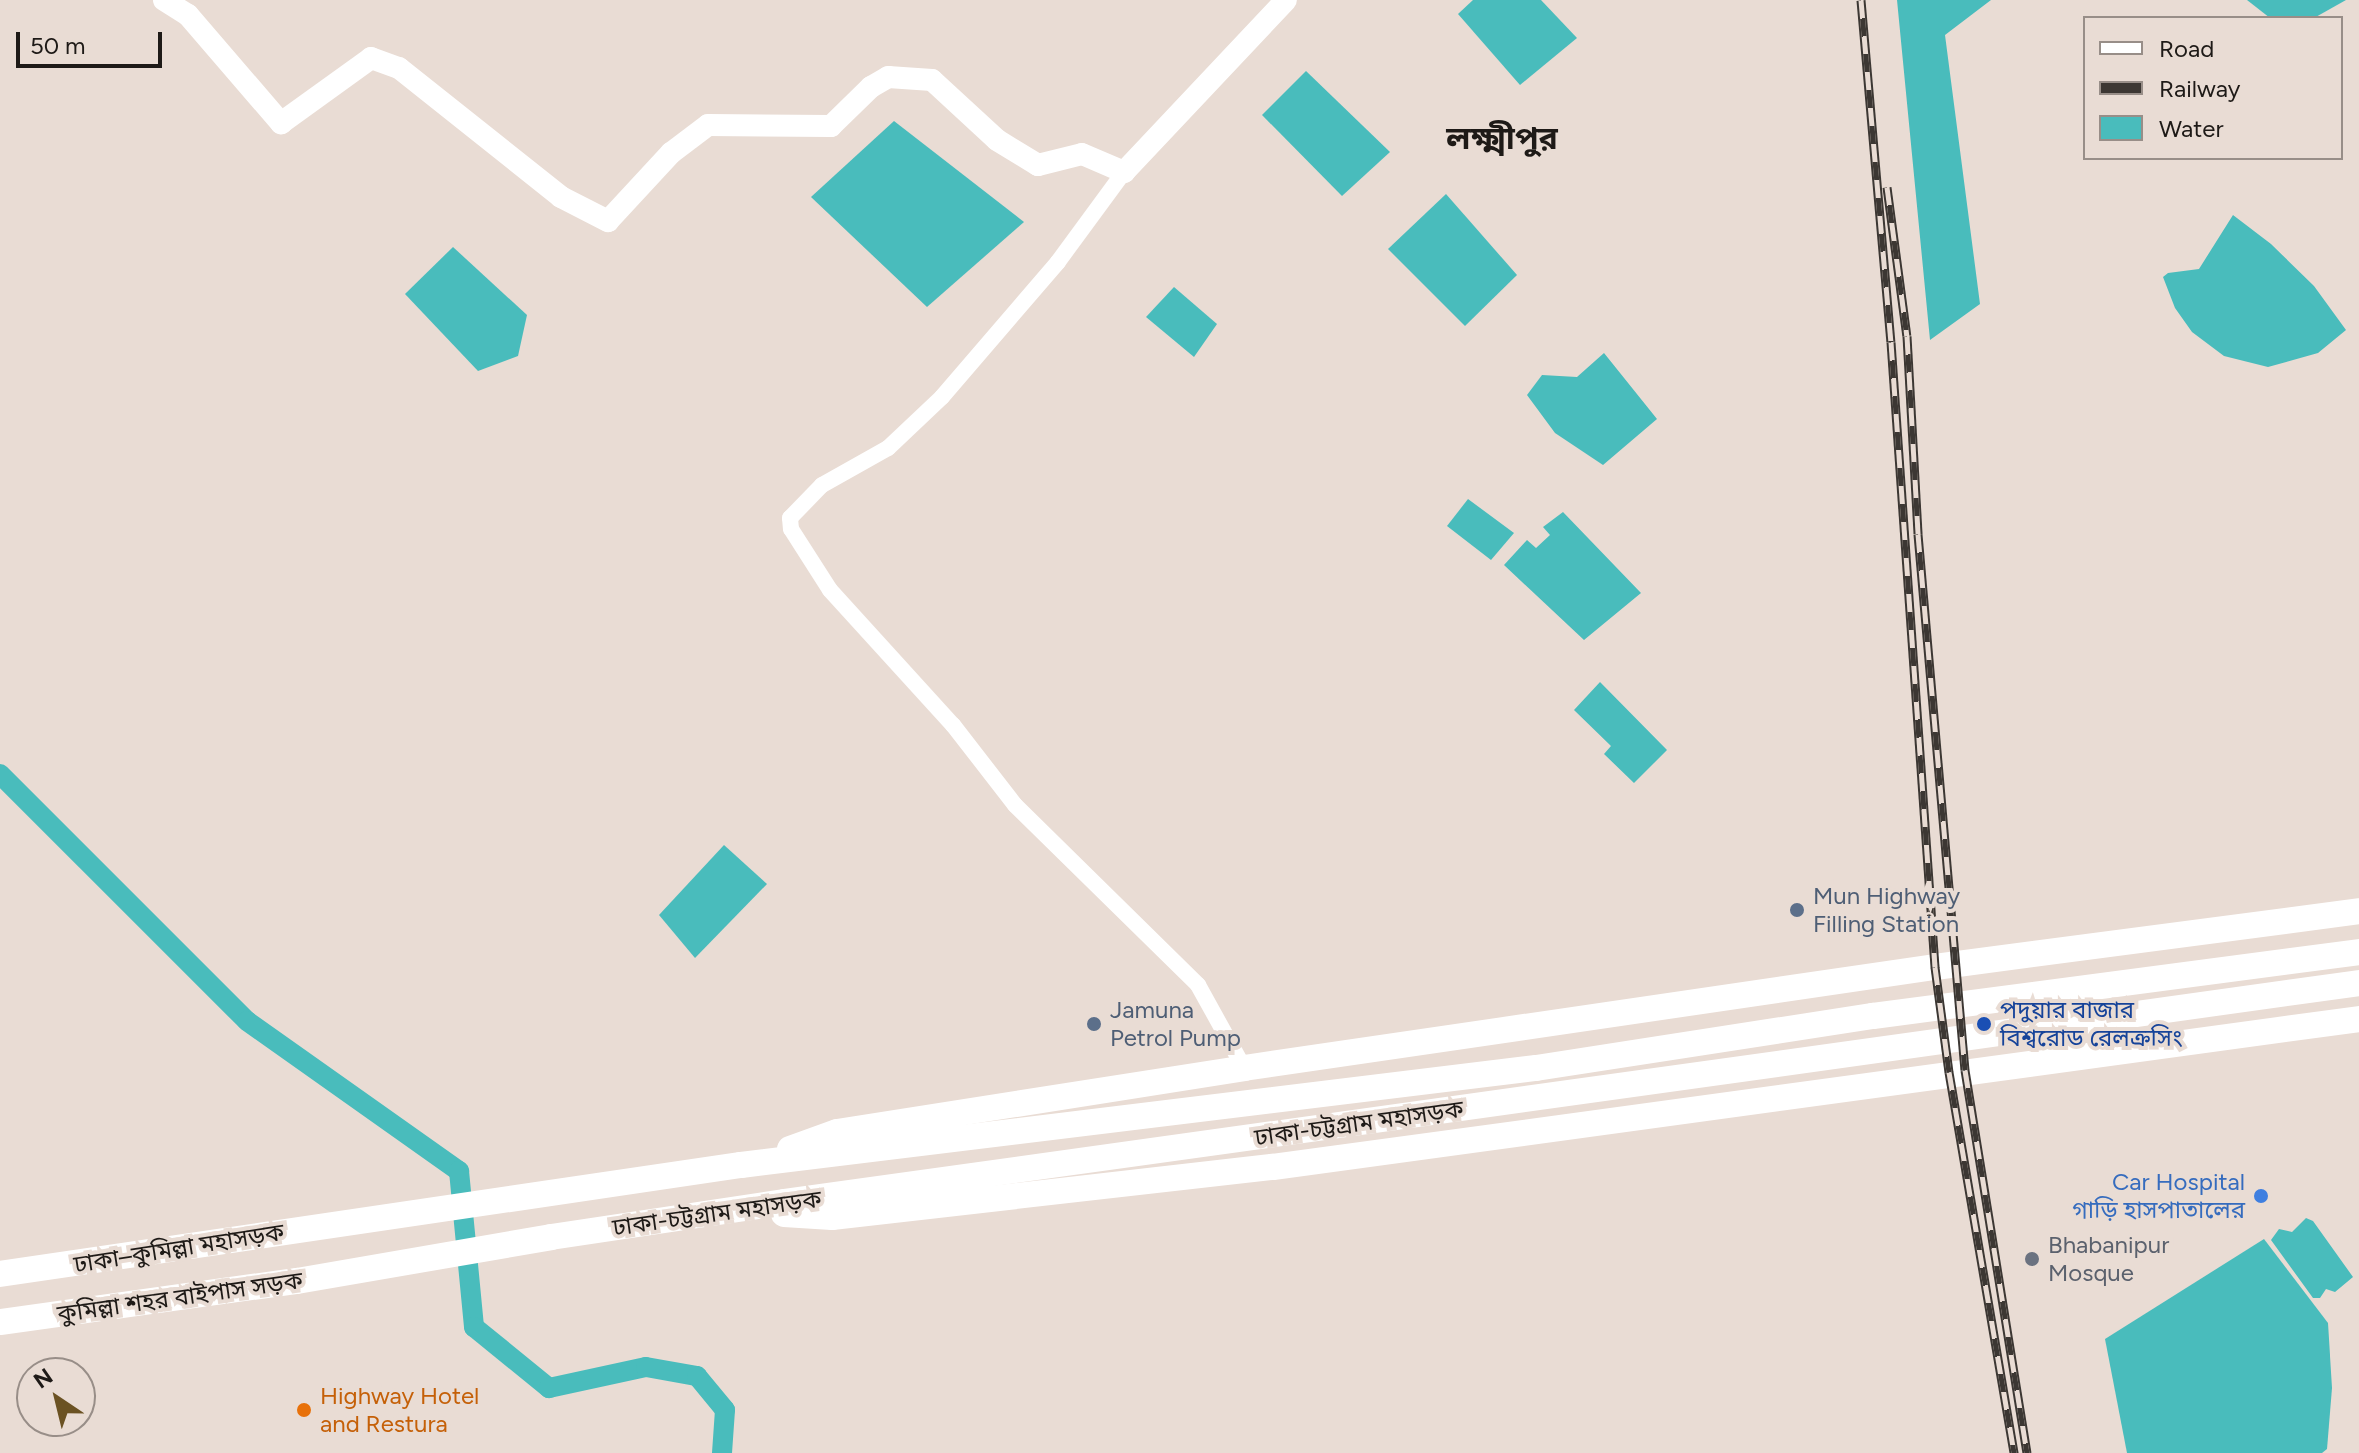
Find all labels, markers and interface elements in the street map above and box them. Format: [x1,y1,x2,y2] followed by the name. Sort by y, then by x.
[20,16,166,66] scale bar
[2083,16,2343,160] legend
[30,31,86,60] text: 50 m
[2159,34,2214,63] text: Road
[2159,74,2240,103] text: Railway
[2159,114,2224,143] text: Water
[1446,119,1558,157] district label: লক্ষ্মীপুর
[1813,882,1960,938] place label: Mun Highway Filling Station
[1788,901,1806,919] marker: Mun Highway Filling Station
[1110,996,1241,1052] place label: Jamuna Petrol Pump
[2000,996,2182,1052] place label: পদুয়ার বাজার বিশ্বরোড রেলক্রসিং
[1085,1015,1103,1033] marker: Jamuna Petrol Pump
[1975,1015,1993,1033] marker: পদুয়ার বাজার বিশ্বরোড রেলক্রসিং
[1253,1094,1465,1152] street label: ঢাকা-চট্টগ্রাম মহাসড়ক
[2072,1168,2245,1224] place label: Car Hospital গাড়ি হাসপাতালের
[611,1184,823,1242] street label: ঢাকা-চট্টগ্রাম মহাসড়ক
[2252,1187,2270,1205] marker: Car Hospital গাড়ি হাসপাতালের
[72,1217,286,1279] street label: ঢাকা–কুমিল্লা মহাসড়ক
[2048,1231,2169,1287] place label: Bhabanipur Mosque
[2023,1250,2041,1268] marker: Bhabanipur Mosque
[55,1266,305,1328] street label: কুমিল্লা শহর বাইপাস সড়ক
[16,1357,96,1437] north arrow
[28,1363,58,1395] text: N
[320,1382,479,1438] place label: Highway Hotel and Restura
[295,1401,313,1419] marker: Highway Hotel and Restura

